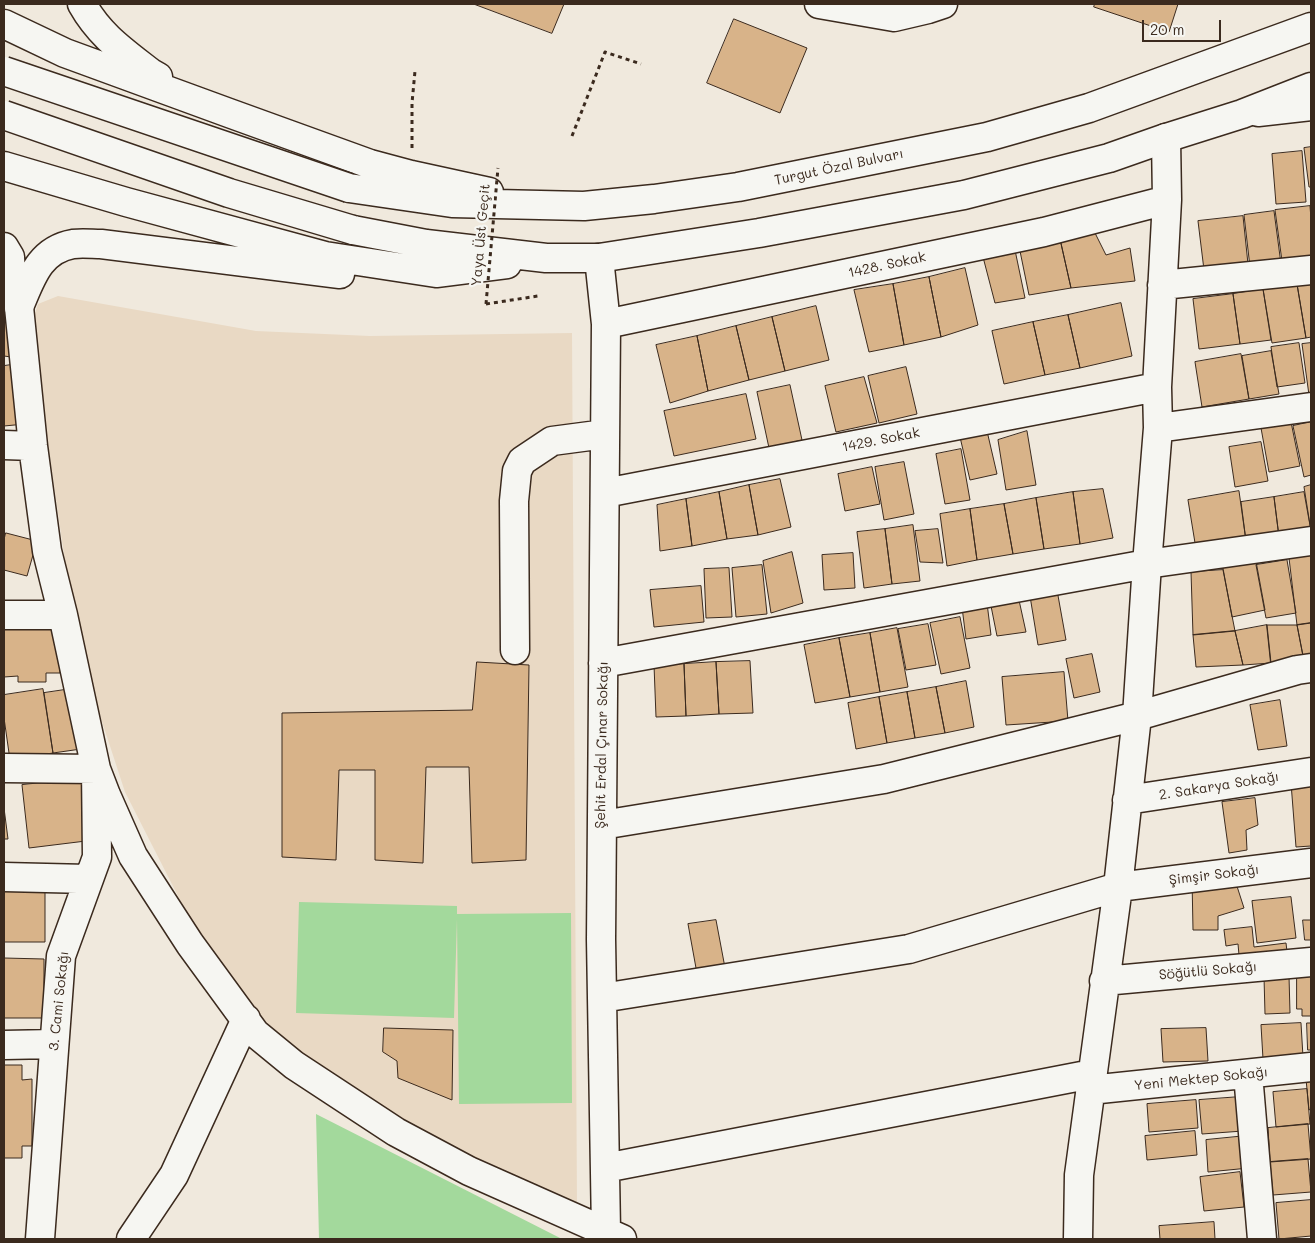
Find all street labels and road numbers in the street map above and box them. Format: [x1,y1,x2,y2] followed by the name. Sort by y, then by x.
[773,145,905,189] street label: Turgut Özal Bulvarı
[468,183,494,287] street label: Yaya Üst Geçit
[847,249,927,281] street label: 1428. Sokak
[841,424,921,456] street label: 1429. Sokak
[592,661,612,829] street label: Şehit Erdal Çınar Sokağı
[1158,768,1280,804] street label: 2. Sakarya Sokağı
[1168,861,1260,889] street label: Şimşir Sokağı
[45,950,73,1052] street label: 3. Cami Sokağı
[1158,958,1258,984] street label: Söğütlü Sokağı
[1133,1064,1269,1094] street label: Yeni Mektep Sokağı

